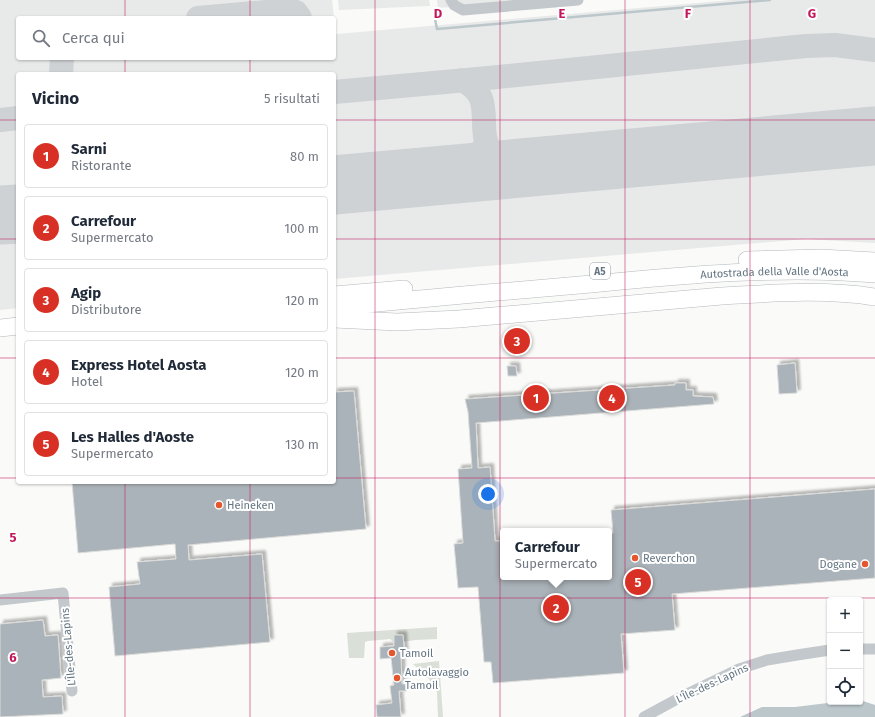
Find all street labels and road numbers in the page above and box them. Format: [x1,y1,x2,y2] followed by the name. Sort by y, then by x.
[590,263,610,279] road number: A5
[700,265,849,282] street label: Autostrada della Valle d'Aosta
[59,607,78,686] street label: L'Île-des-Lapins
[674,661,750,706] street label: L'Île-des-Lapins

